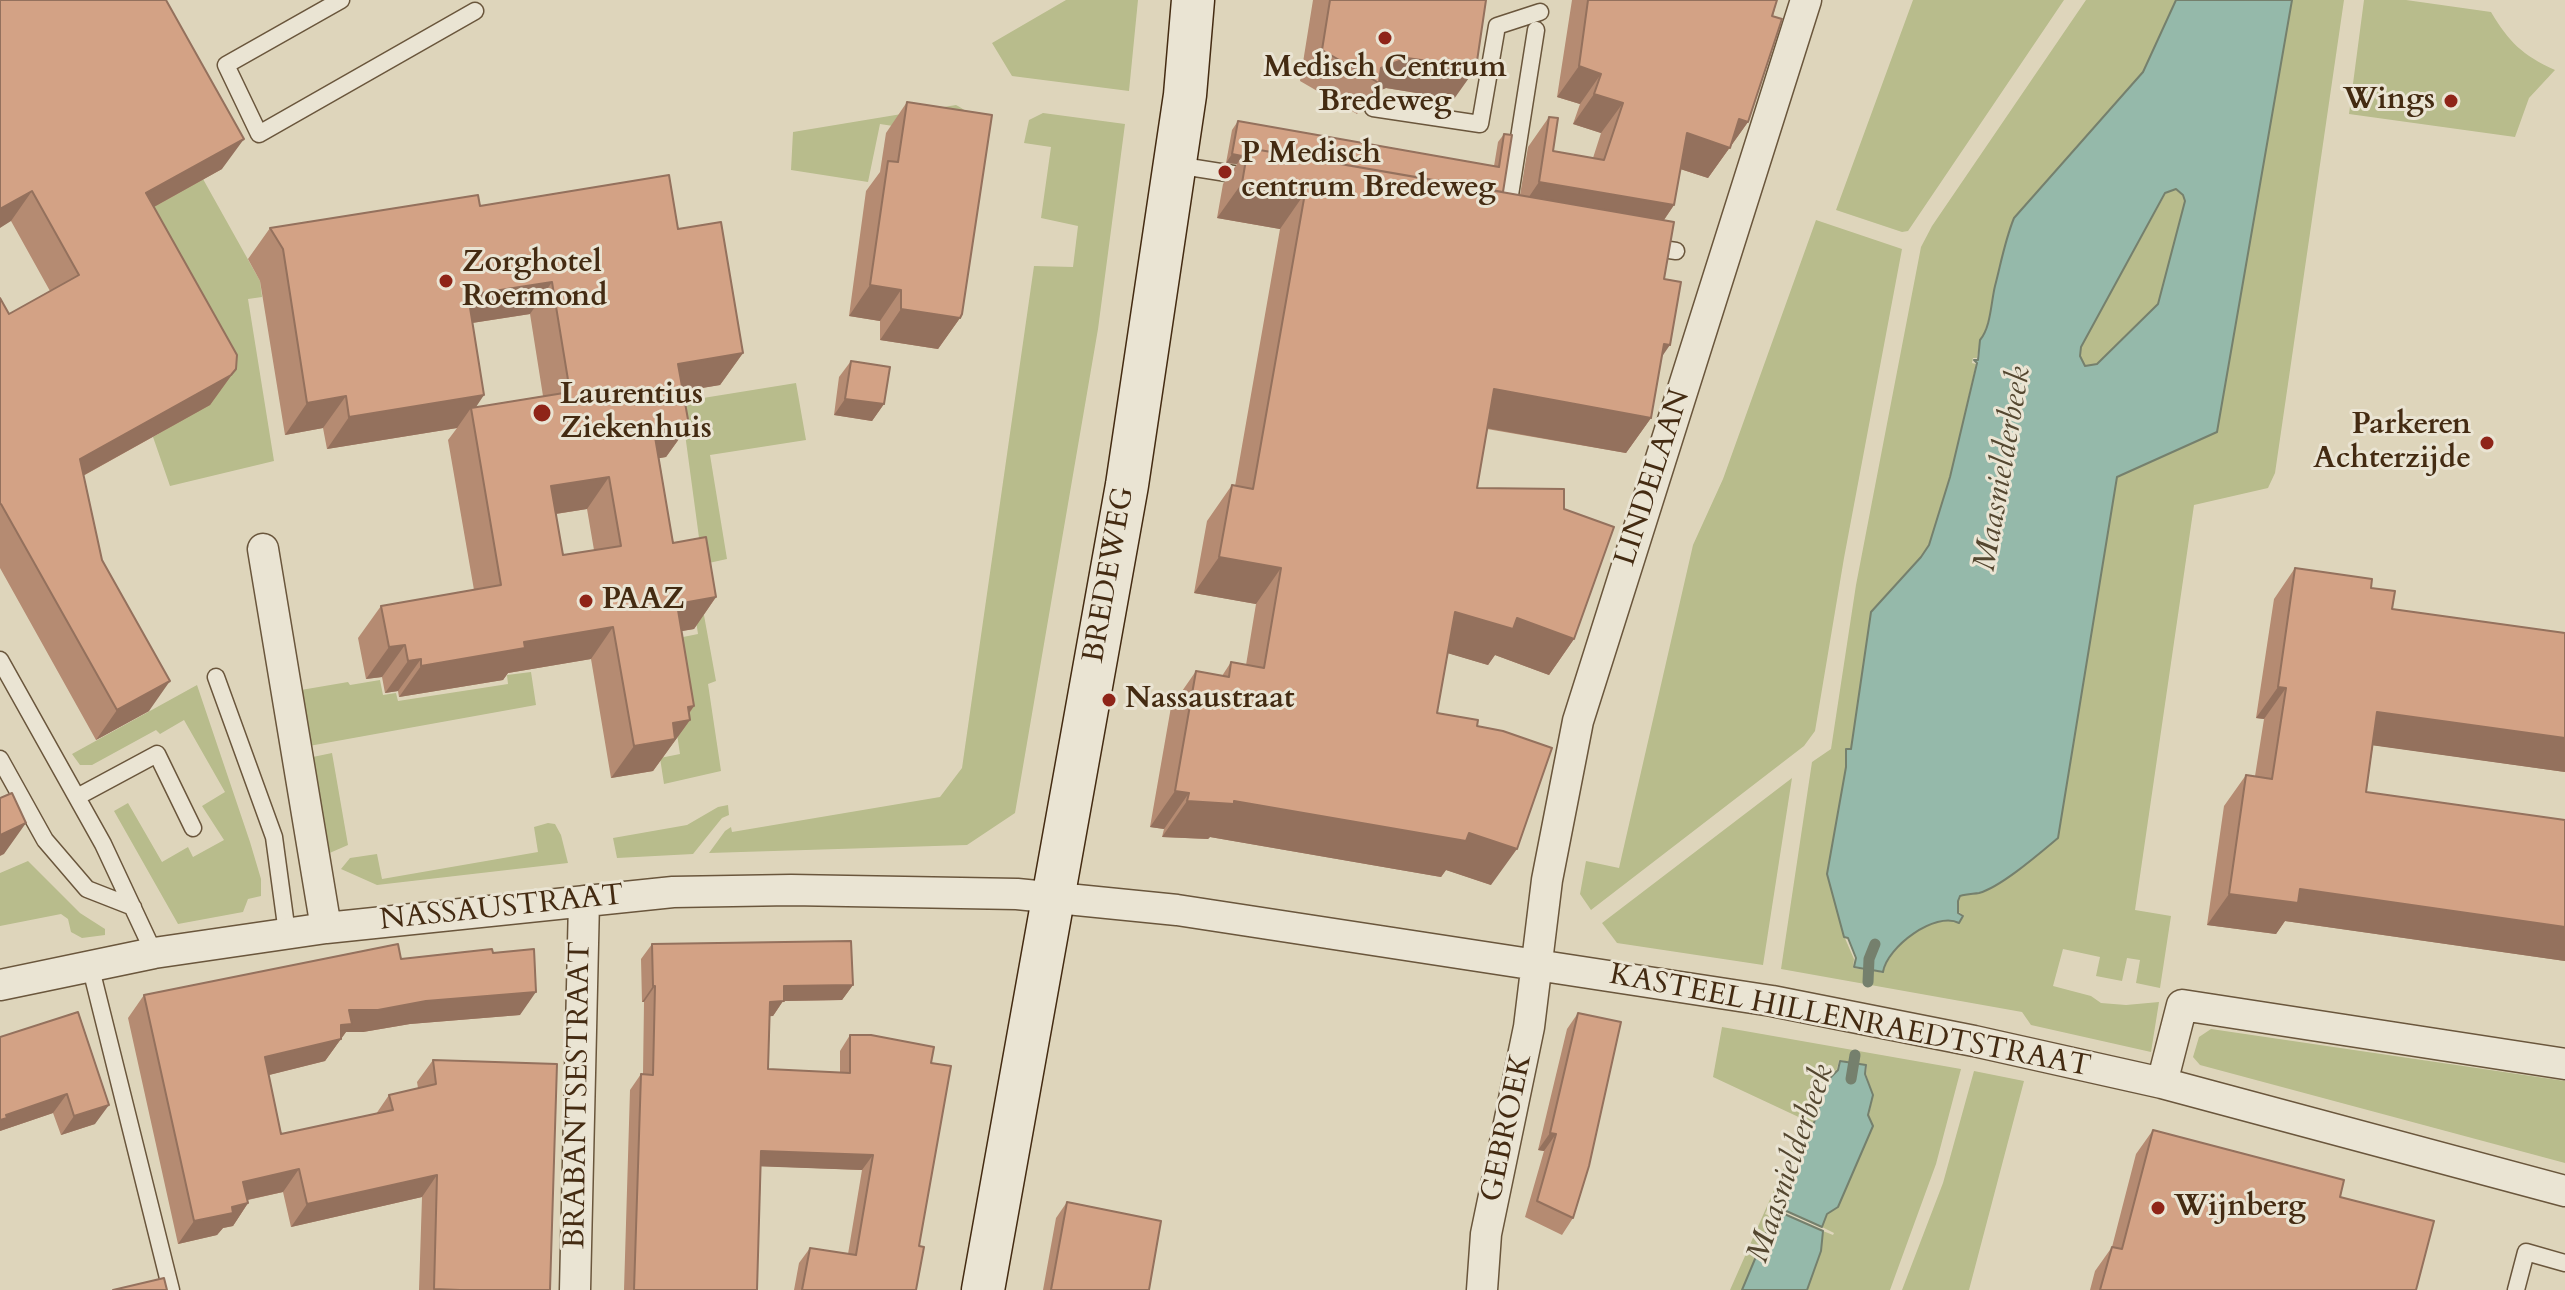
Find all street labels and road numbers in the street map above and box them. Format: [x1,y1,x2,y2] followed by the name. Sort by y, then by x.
[1609,385,1699,571] street label: LINDELAAN
[1077,484,1143,666] street label: BREDEWEG
[378,878,626,940] street label: NASSAUSTRAAT
[558,941,600,1249] street label: BRABANTSESTRAAT
[1606,958,2094,1086] street label: KASTEEL HILLENRAEDTSTRAAT
[1475,1051,1541,1205] street label: GEBROEK

